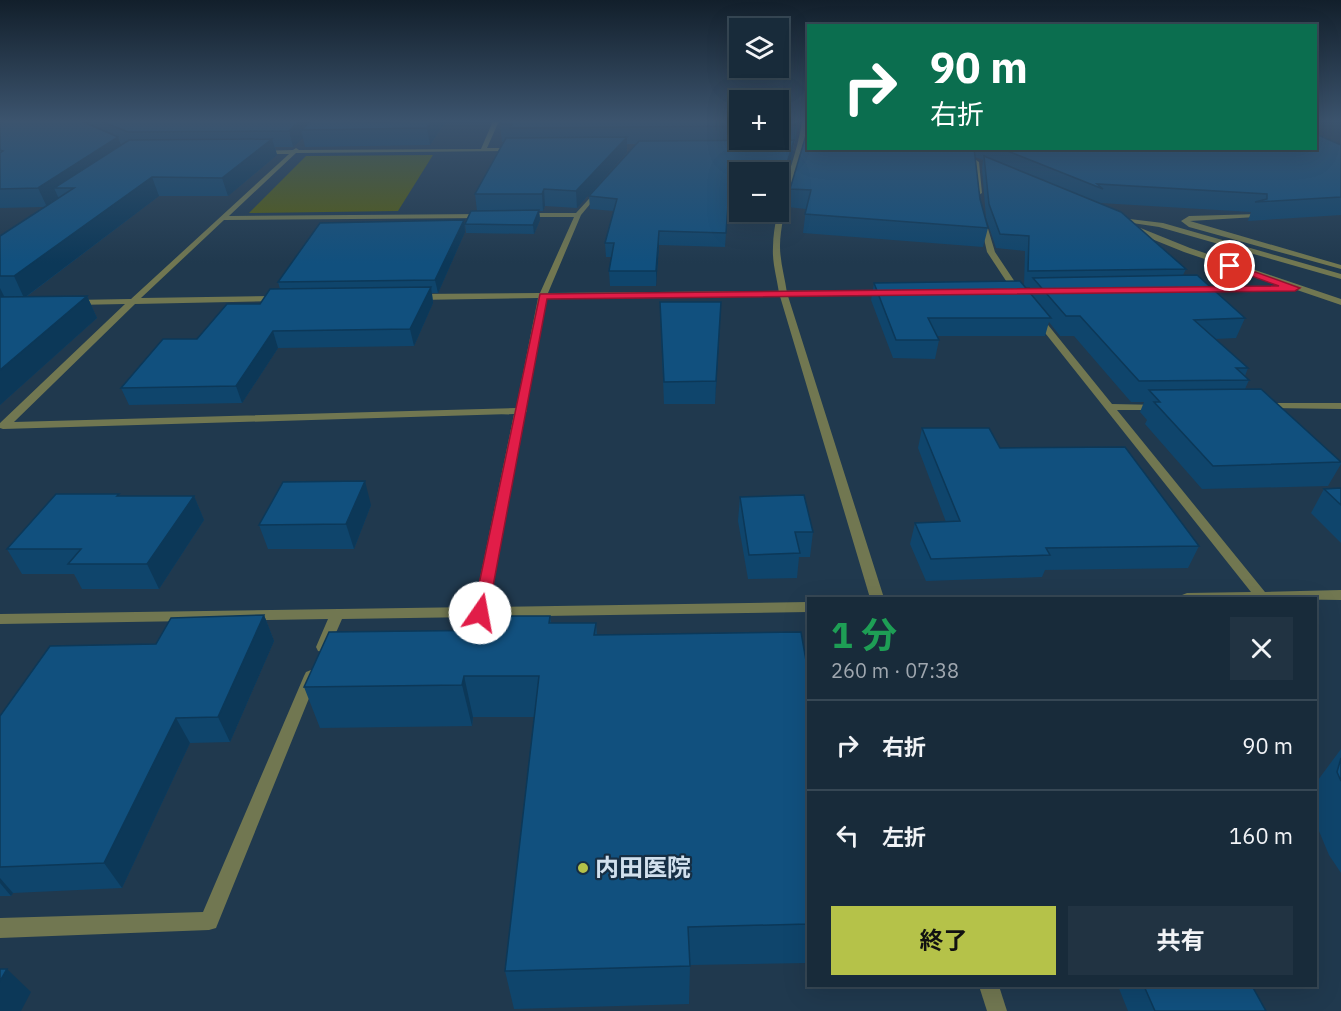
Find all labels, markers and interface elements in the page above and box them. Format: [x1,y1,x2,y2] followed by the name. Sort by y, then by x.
[729,18,789,222] map controls
[729,18,789,78] button: layers
[930,40,1028,95] text: 90 m
[831,48,909,126] icon: right
[729,90,789,150] button: +
[930,96,984,131] text: 右折
[729,162,789,222] button: −
[1204,240,1255,291] pin
[1213,249,1246,282] icon: arrive
[448,581,512,645] position arrow
[831,611,897,658] text: 1 分
[1230,617,1293,680] button: close
[831,657,959,684] text: 260 m · 07:38
[831,729,864,762] icon: right
[1242,731,1293,760] text: 90 m
[882,732,926,761] text: 右折
[831,819,864,852] icon: left
[1229,821,1293,850] text: 160 m
[882,822,926,851] text: 左折
[595,851,691,883] place label: 内田医院
[576,861,590,875] marker: 内田医院
[831,906,1056,975] button: 終了
[1068,906,1293,975] button: 共有

